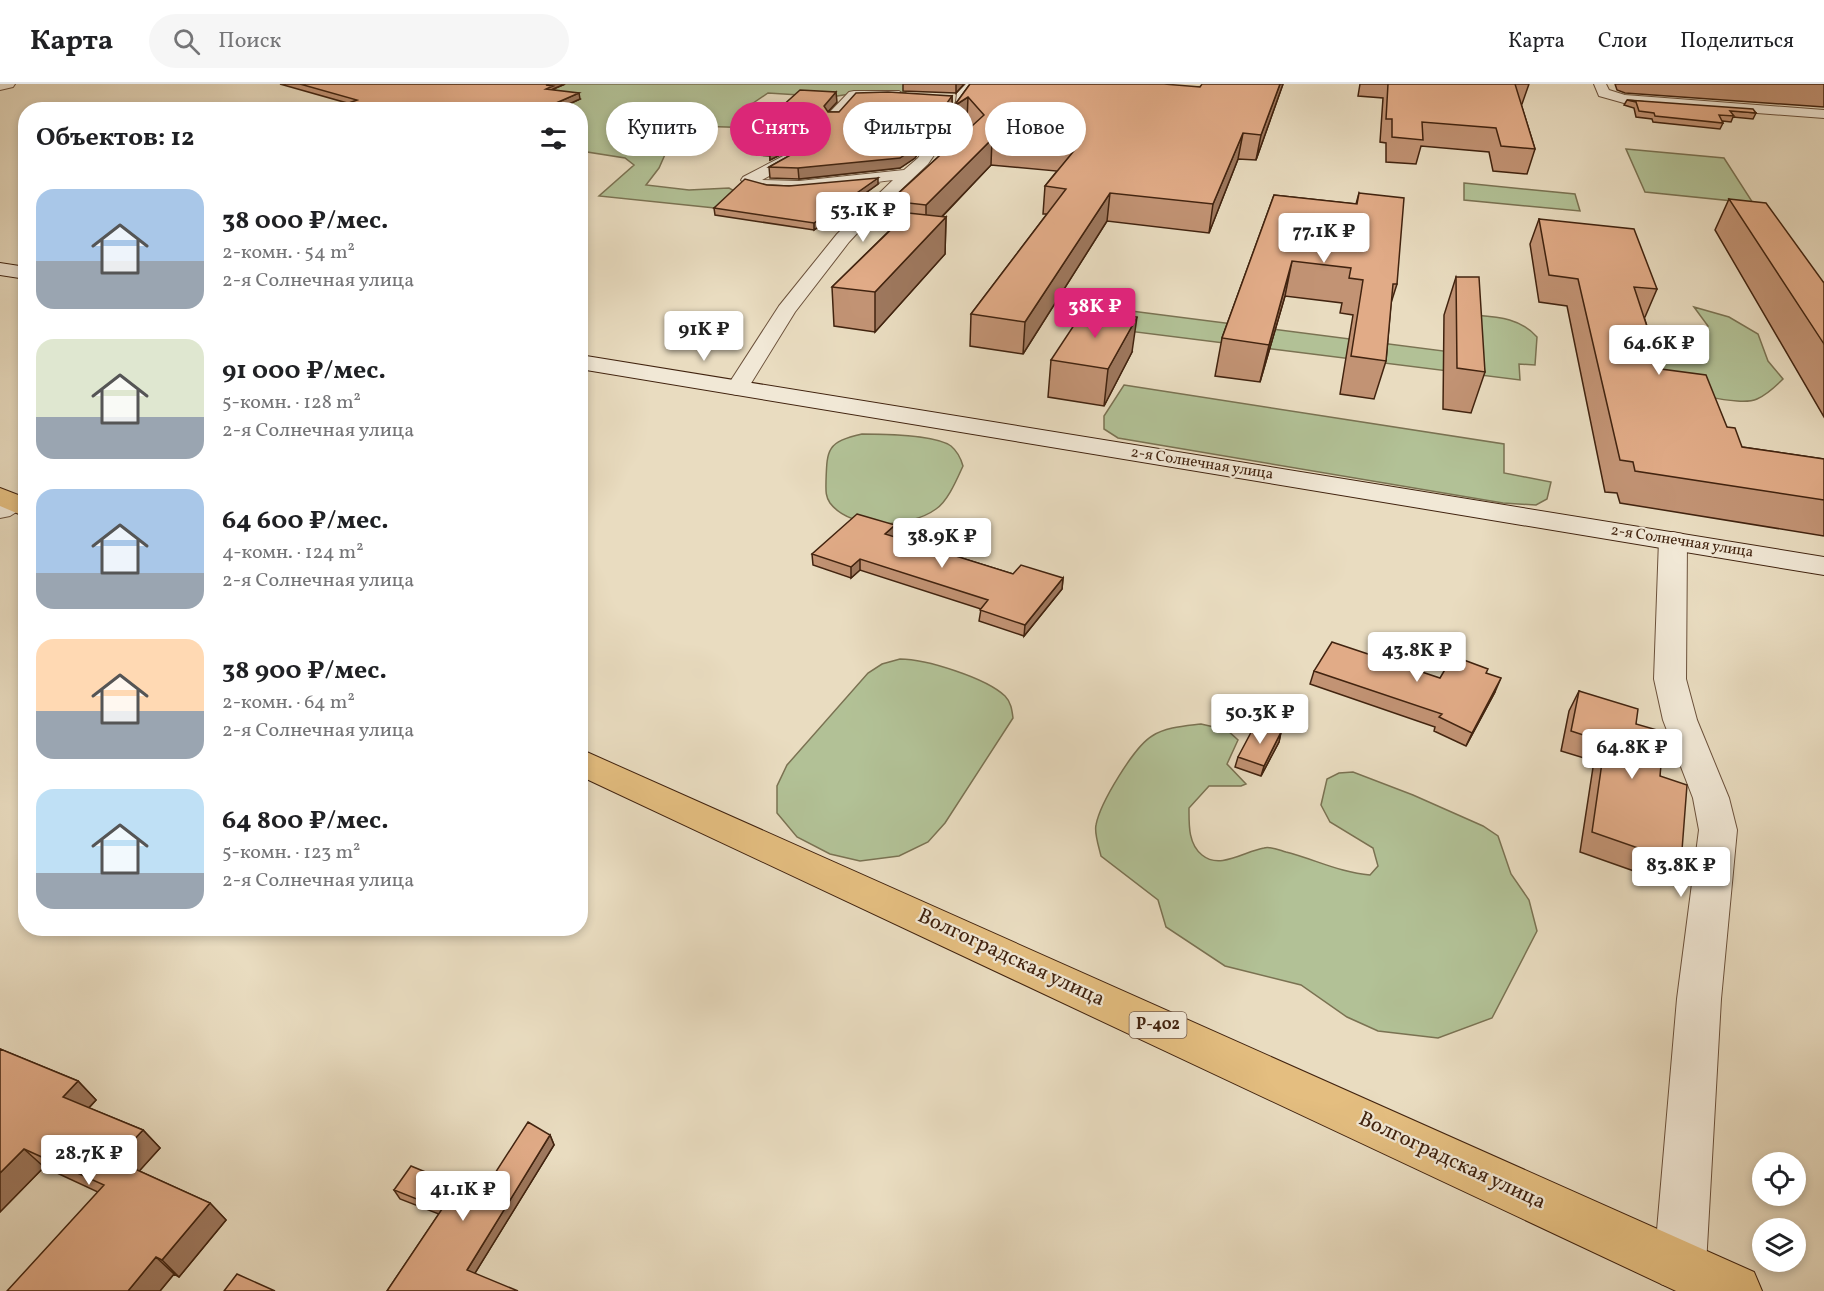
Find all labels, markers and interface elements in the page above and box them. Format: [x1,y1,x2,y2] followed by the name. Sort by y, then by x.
[149,14,569,68] search box
[30,22,113,61] text: Карта
[170,25,203,58] icon: search
[218,26,281,57] text: Поиск
[1508,27,1565,56] text: Карта
[1598,27,1647,56] text: Слои
[1680,27,1794,56] text: Поделиться
[606,102,718,156] chip: Купить
[730,102,831,156] chip: Снять
[843,102,973,156] chip: Фильтры
[985,102,1086,156] chip: Новое
[36,120,194,156] text: Объектов: 12
[537,122,570,155] icon: filters
[808,192,918,243] pin: 53.1K ₽
[830,197,896,225] text: 53.1K ₽
[222,203,388,239] text: 38 000 ₽/мес.
[84,213,156,285] icon: home
[1269,213,1379,264] pin: 77.1K ₽
[1292,218,1356,246] text: 77.1K ₽
[222,239,355,267] text: 2-комн. · 54 m²
[222,267,414,295] text: 2-я Солнечная улица
[1053,288,1137,339] pin: 38K ₽
[1068,293,1122,321] text: 38K ₽
[662,311,746,362] pin: 91K ₽
[678,316,730,344] text: 91K ₽
[1604,325,1714,376] pin: 64.6K ₽
[1623,330,1695,358] text: 64.6K ₽
[222,353,386,389] text: 91 000 ₽/мес.
[84,363,156,435] icon: home
[222,389,361,417] text: 5-комн. · 128 m²
[222,417,414,445] text: 2-я Солнечная улица
[1129,442,1275,486] street label: 2-я Солнечная улица
[222,503,389,539] text: 64 600 ₽/мес.
[84,513,156,585] icon: home
[887,518,997,569] pin: 38.9K ₽
[1609,520,1755,564] street label: 2-я Солнечная улица
[907,523,977,551] text: 38.9K ₽
[222,539,364,567] text: 4-комн. · 124 m²
[222,567,414,595] text: 2-я Солнечная улица
[1362,632,1472,683] pin: 43.8K ₽
[1382,637,1452,665] text: 43.8K ₽
[222,653,387,689] text: 38 900 ₽/мес.
[84,663,156,735] icon: home
[222,689,355,717] text: 2-комн. · 64 m²
[1205,694,1315,745] pin: 50.3K ₽
[1225,699,1295,727] text: 50.3K ₽
[222,717,414,745] text: 2-я Солнечная улица
[1577,729,1687,780] pin: 64.8K ₽
[1596,734,1668,762] text: 64.8K ₽
[222,803,389,839] text: 64 800 ₽/мес.
[84,813,156,885] icon: home
[222,839,360,867] text: 5-комн. · 123 m²
[1626,847,1736,898] pin: 83.8K ₽
[1646,852,1716,880] text: 83.8K ₽
[222,867,414,895] text: 2-я Солнечная улица
[913,902,1109,1014] street label: Волгоградская улица
[1130,1012,1186,1038] road number: Р-402
[1354,1105,1550,1217] street label: Волгоградская улица
[34,1135,144,1186] pin: 28.7K ₽
[55,1140,123,1168] text: 28.7K ₽
[1752,1152,1806,1272] map controls
[1752,1152,1806,1206] button: locate
[408,1171,518,1222] pin: 41.1K ₽
[430,1176,496,1204] text: 41.1K ₽
[1752,1218,1806,1272] button: layers

